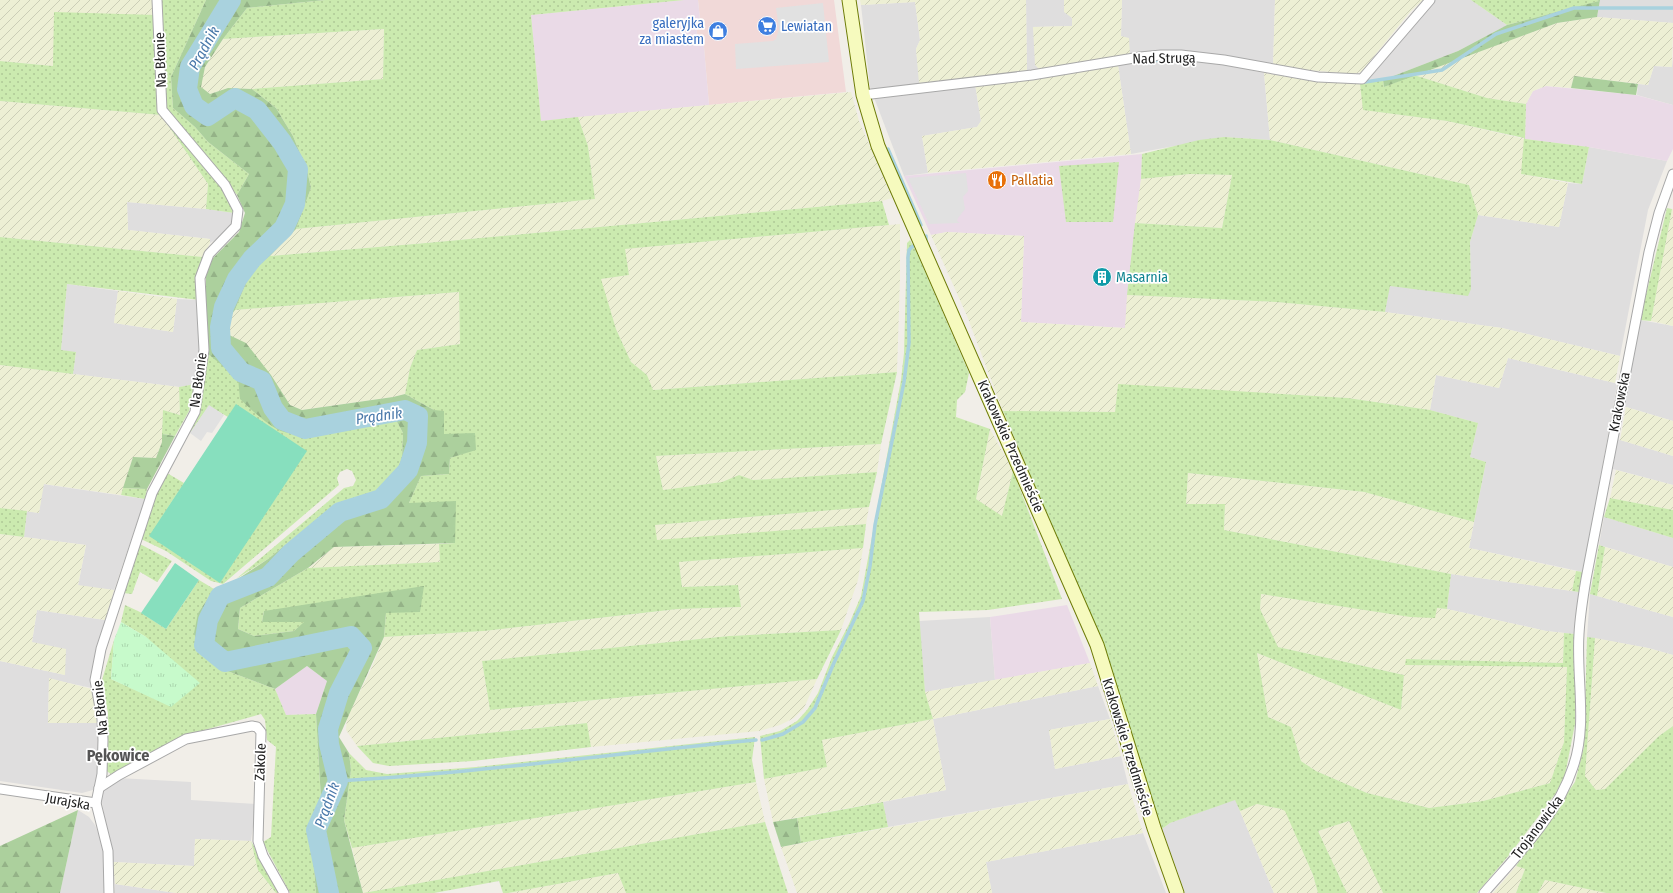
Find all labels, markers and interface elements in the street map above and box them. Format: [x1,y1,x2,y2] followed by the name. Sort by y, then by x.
[639,15,704,48] place label: galeryjka za miastem
[756,15,778,37] supermarket icon: Lewiatan
[781,18,832,35] place label: Lewiatan
[707,20,729,42] shop icon: galeryjka za miastem
[185,23,224,73] water label: Prądnik
[151,32,170,88] street label: Na Błonie
[1132,49,1196,68] street label: Nad Strugą
[986,169,1008,191] restaurant icon: Pallatia
[1011,172,1054,189] place label: Pallatia
[1091,266,1113,288] building icon: Masarnia
[1116,269,1168,286] place label: Masarnia
[186,351,211,409] street label: Na Błonie
[1605,370,1634,434] street label: Krakowska
[974,377,1047,515] street label: Krakowskie Przedmieście
[354,404,404,428] water label: Prądnik
[1098,676,1157,818] street label: Krakowskie Przedmieście
[89,679,112,736] street label: Na Błonie
[251,743,270,781] street label: Zakole
[87,746,149,765] district label: Pękowice
[311,779,344,830] water label: Prądnik
[44,789,92,814] street label: Jurajska
[1508,792,1567,862] street label: Trojanowicka

